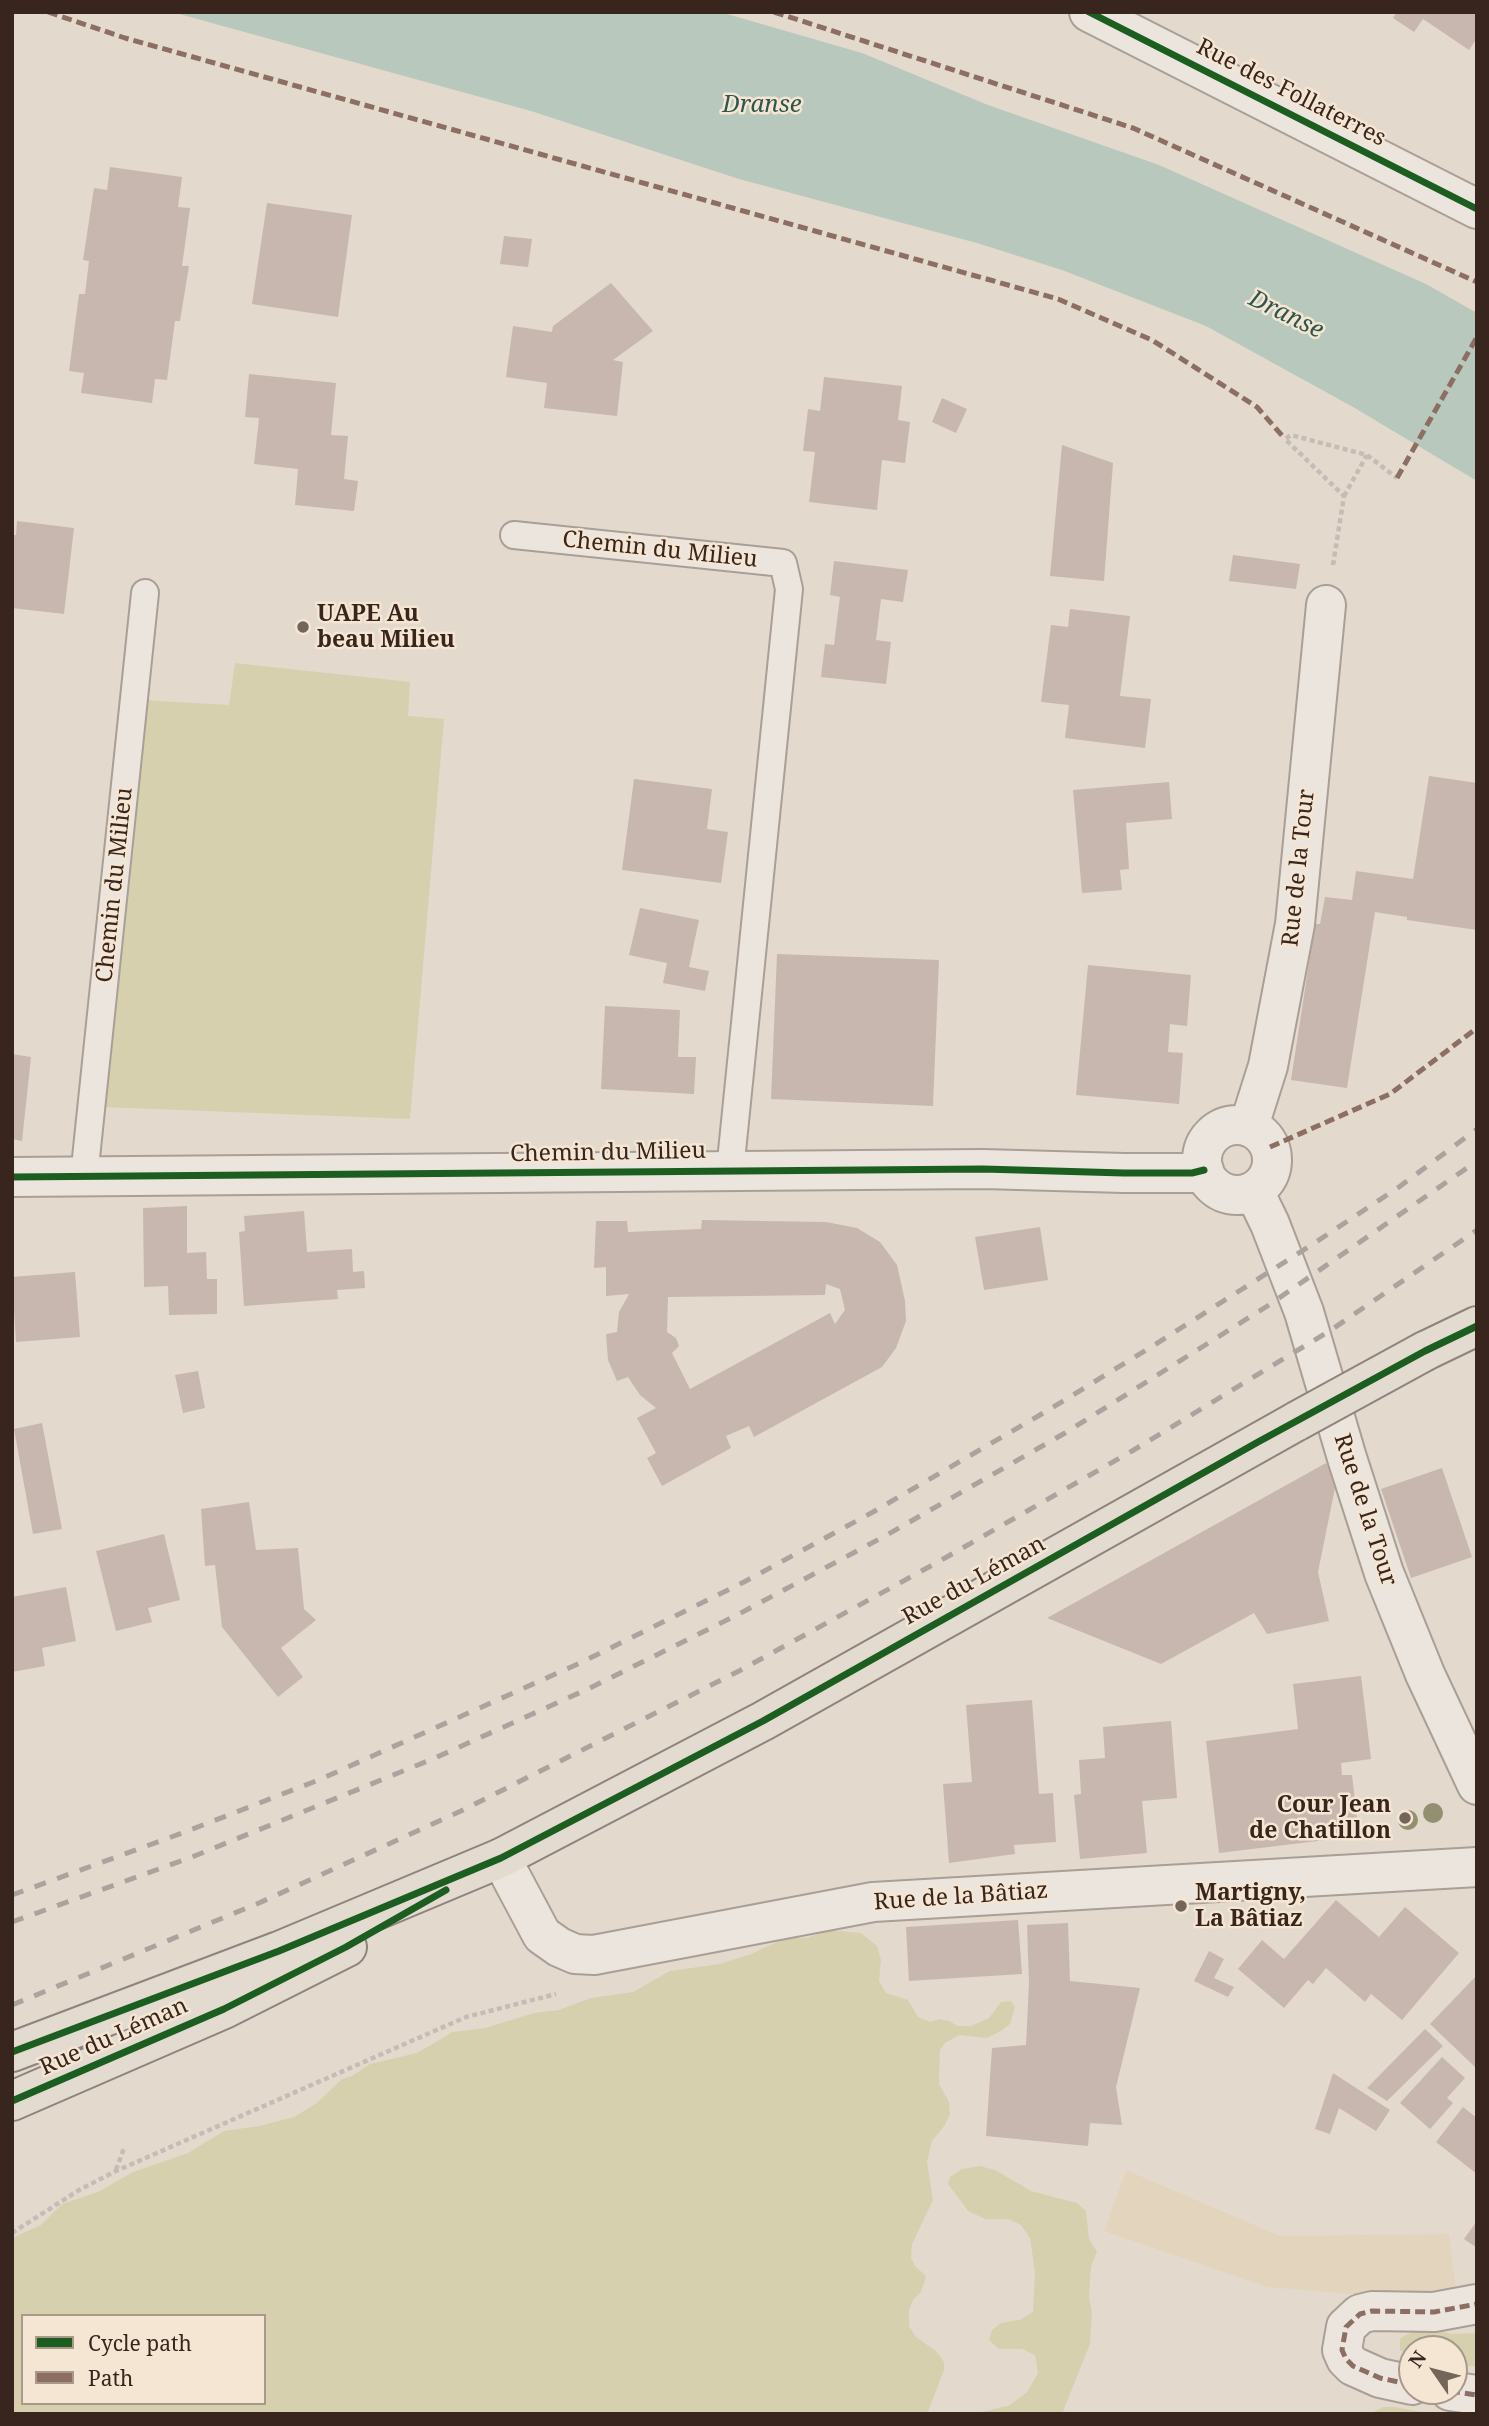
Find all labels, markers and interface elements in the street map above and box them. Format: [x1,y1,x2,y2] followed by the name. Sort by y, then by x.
[1192,33,1390,153] street label: Rue des Follaterres
[722,91,802,119] water label: Dranse
[1244,285,1328,345] water label: Dranse
[561,526,759,574] street label: Chemin du Milieu
[317,600,455,654] place label: UAPE Au beau Milieu
[295,619,311,635] marker: UAPE Au beau Milieu
[91,786,139,984] street label: Chemin du Milieu
[1277,788,1321,948] street label: Rue de la Tour
[510,1137,706,1169] street label: Chemin du Milieu
[1327,1431,1403,1589] street label: Rue de la Tour
[898,1530,1050,1632] street label: Rue du Léman
[1249,1791,1391,1845] place label: Cour Jean de Chatillon
[1397,1810,1413,1826] marker: Cour Jean de Chatillon
[873,1877,1049,1917] street label: Rue de la Bâtiaz
[1195,1879,1306,1933] place label: Martigny, La Bâtiaz
[1173,1898,1189,1914] marker: Martigny, La Bâtiaz
[36,1992,192,2082] street label: Rue du Léman
[21,2314,266,2405] legend
[88,2329,192,2357] text: Cycle path
[1398,2335,1468,2405] north arrow
[1402,2346,1432,2373] text: N
[88,2364,133,2392] text: Path

